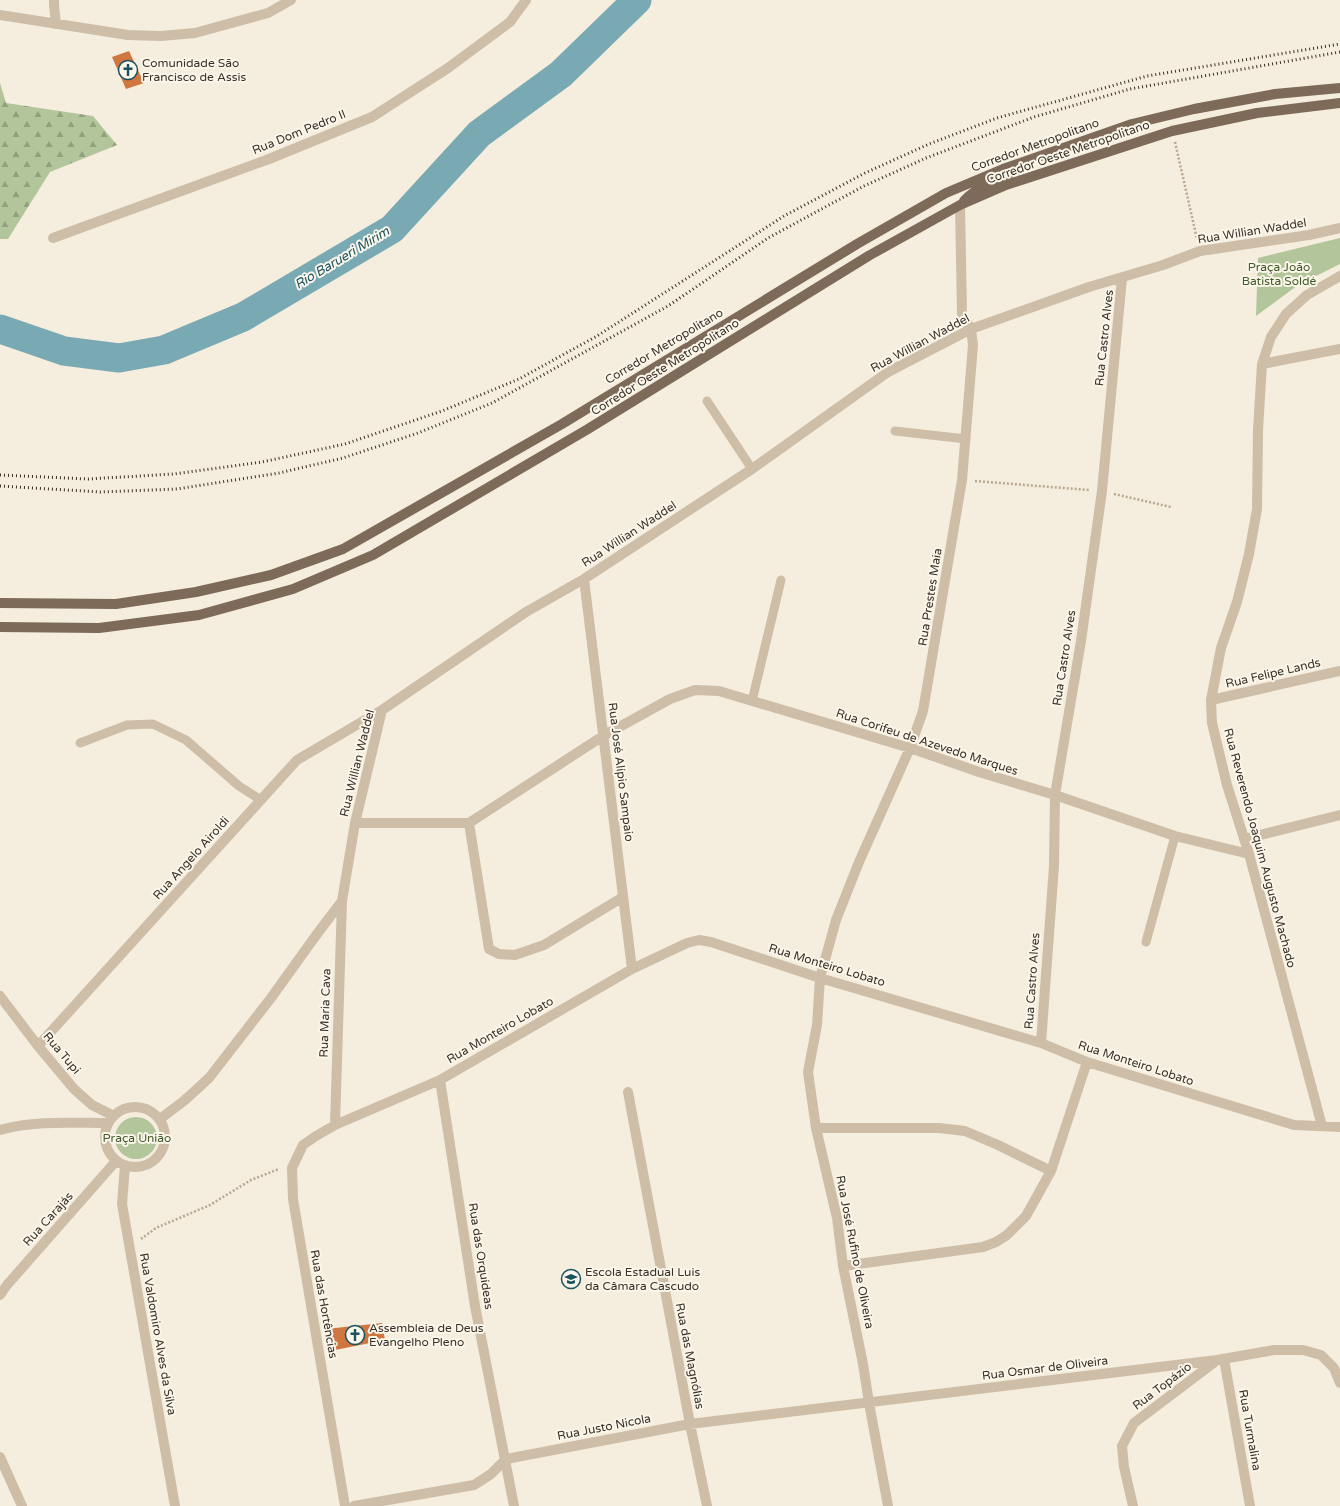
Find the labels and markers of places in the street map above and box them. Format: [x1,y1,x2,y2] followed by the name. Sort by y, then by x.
[142,56,246,84] place label: Comunidade São Francisco de Assis
[117,59,139,81] church icon: Comunidade São Francisco de Assis
[585,1265,700,1293] place label: Escola Estadual Luis da Câmara Cascudo
[560,1268,582,1290] school or university icon: Escola Estadual Luis da Câmara Cascudo
[369,1321,484,1349] place label: Assembleia de Deus Evangelho Pleno
[344,1324,366,1346] church icon: Assembleia de Deus Evangelho Pleno

